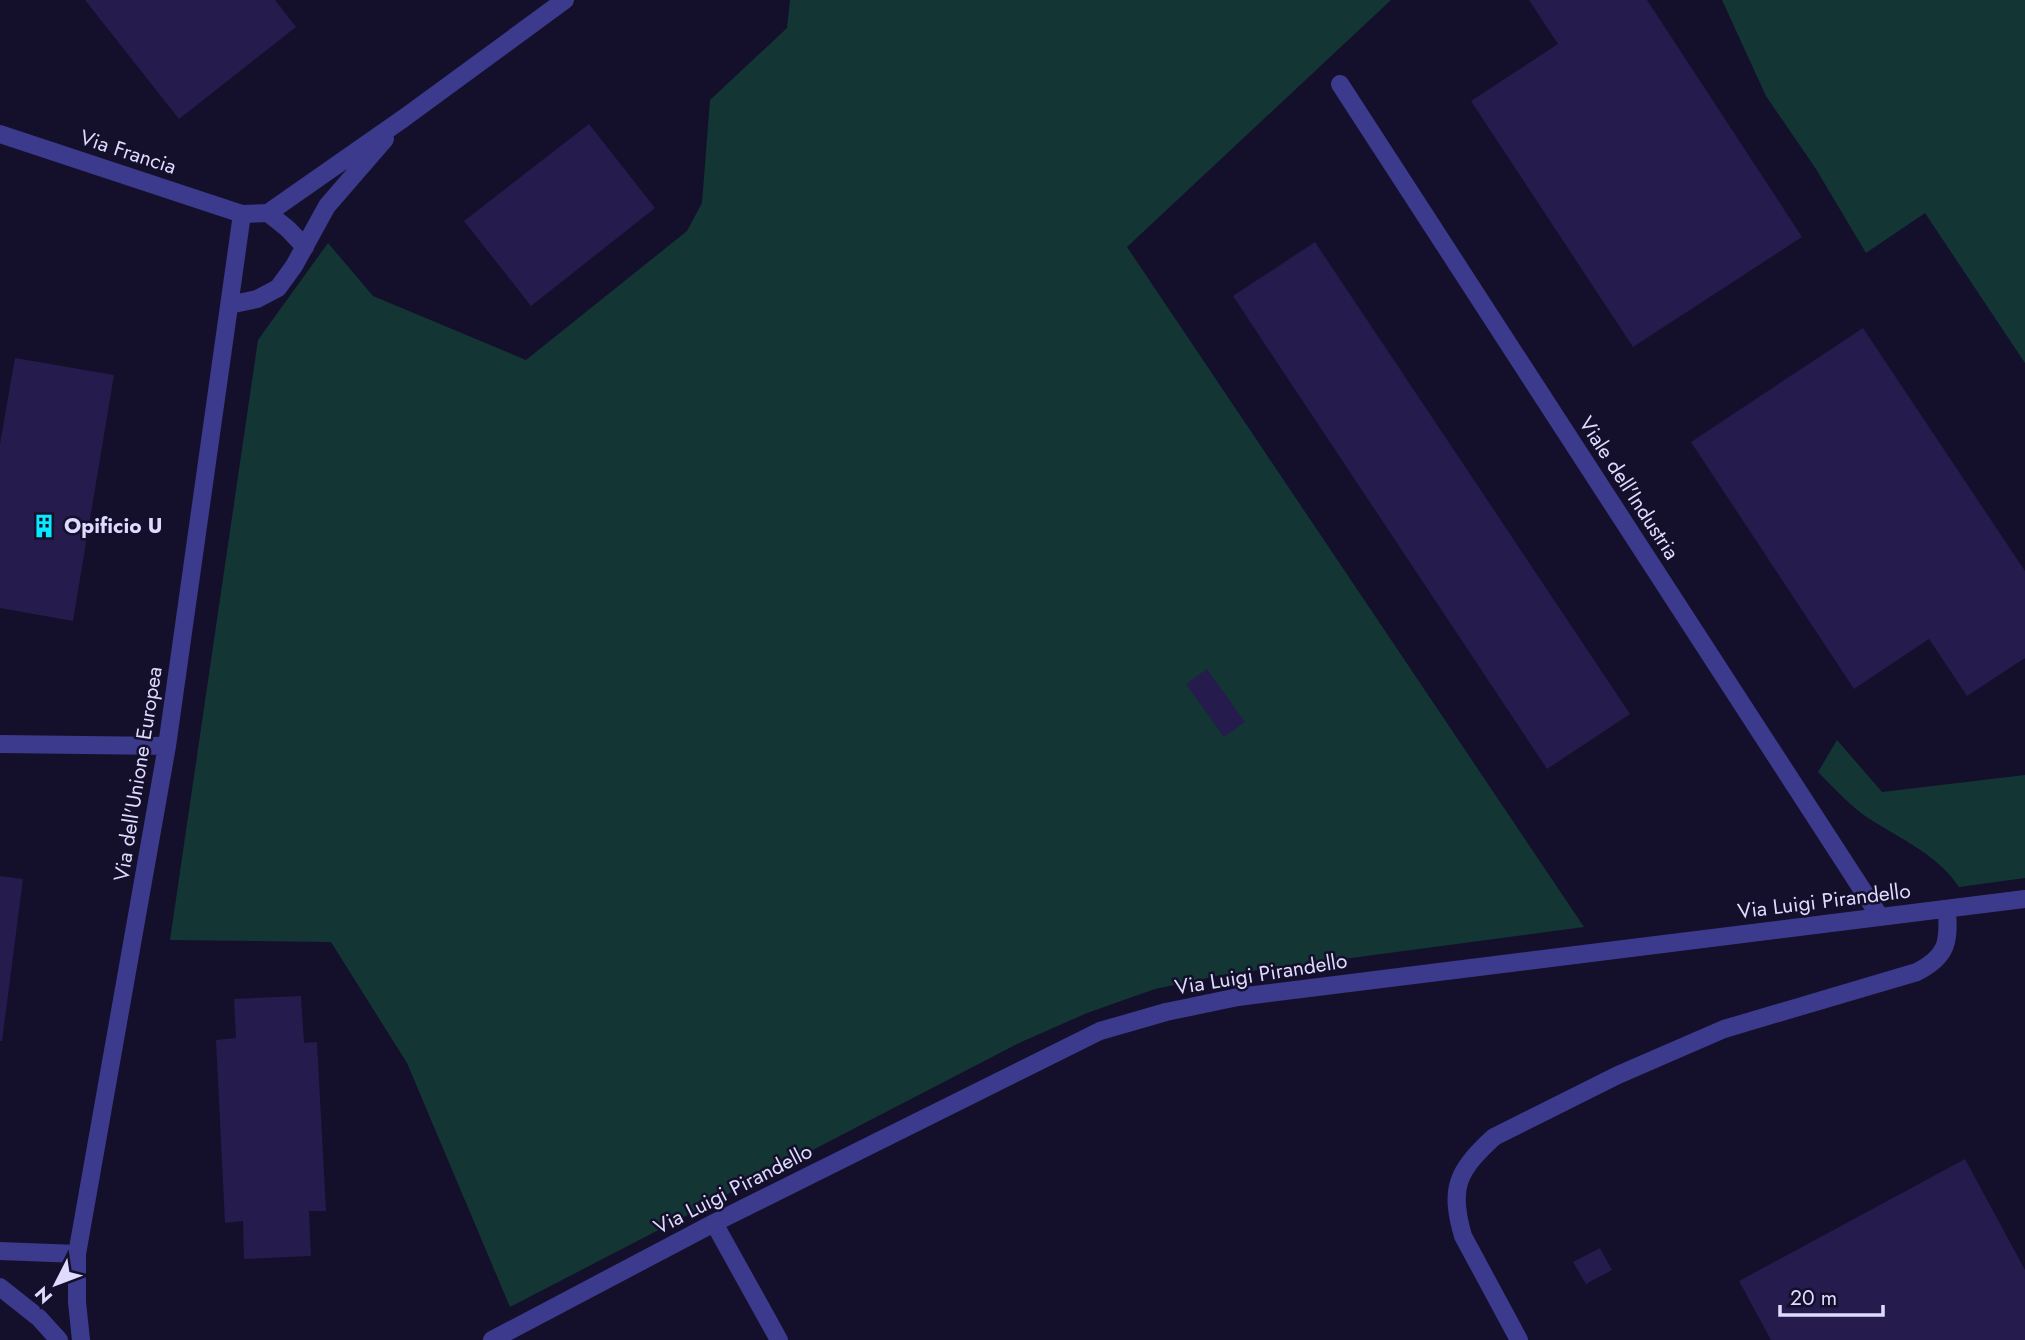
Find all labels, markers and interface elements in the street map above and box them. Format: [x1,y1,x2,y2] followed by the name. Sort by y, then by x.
[76,122,180,182] street label: Via Francia
[1571,411,1687,565] street label: Viale dell'Industria
[64,511,163,541] place label: Opificio U
[30,512,58,540] building icon: Opificio U
[106,664,170,884] street label: Via dell'Unione Europea
[1736,875,1912,927] street label: Via Luigi Pirandello
[1173,946,1349,1002] street label: Via Luigi Pirandello
[649,1136,817,1242] street label: Via Luigi Pirandello
[21,1249,91,1319] north arrow
[1780,1274,1883,1318] scale bar
[29,1280,59,1310] text: N
[1790,1283,1837,1313] text: 20 m

